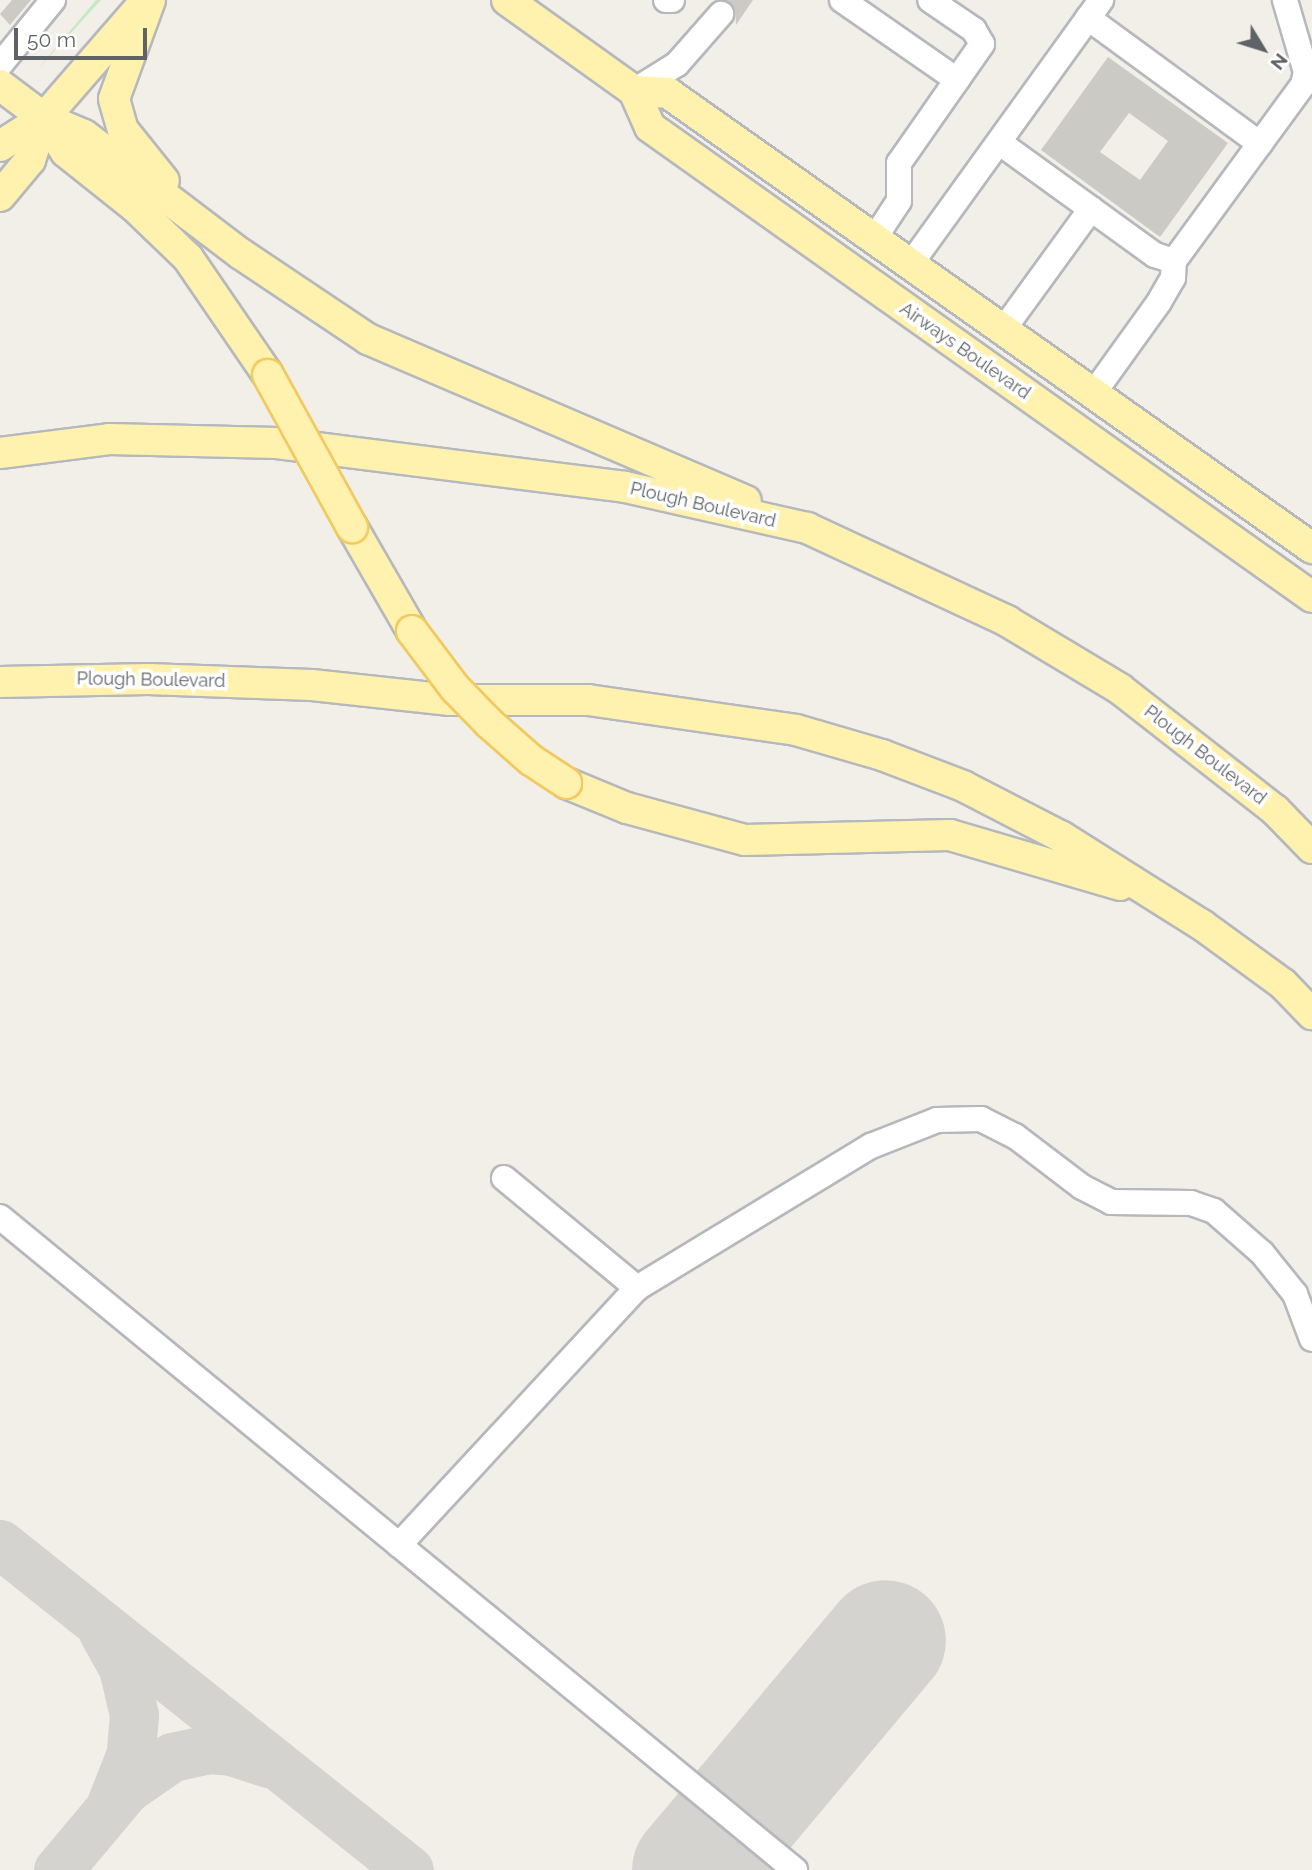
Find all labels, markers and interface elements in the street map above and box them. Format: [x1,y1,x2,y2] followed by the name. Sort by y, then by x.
[18,14,150,58] scale bar
[1228,14,1298,84] north arrow
[27,27,76,52] text: 50 m
[1266,49,1293,74] text: N
[896,298,1034,404] street label: Airways Boulevard
[628,478,778,532] street label: Plough Boulevard
[76,668,226,692] street label: Plough Boulevard
[1140,701,1270,809] street label: Plough Boulevard

